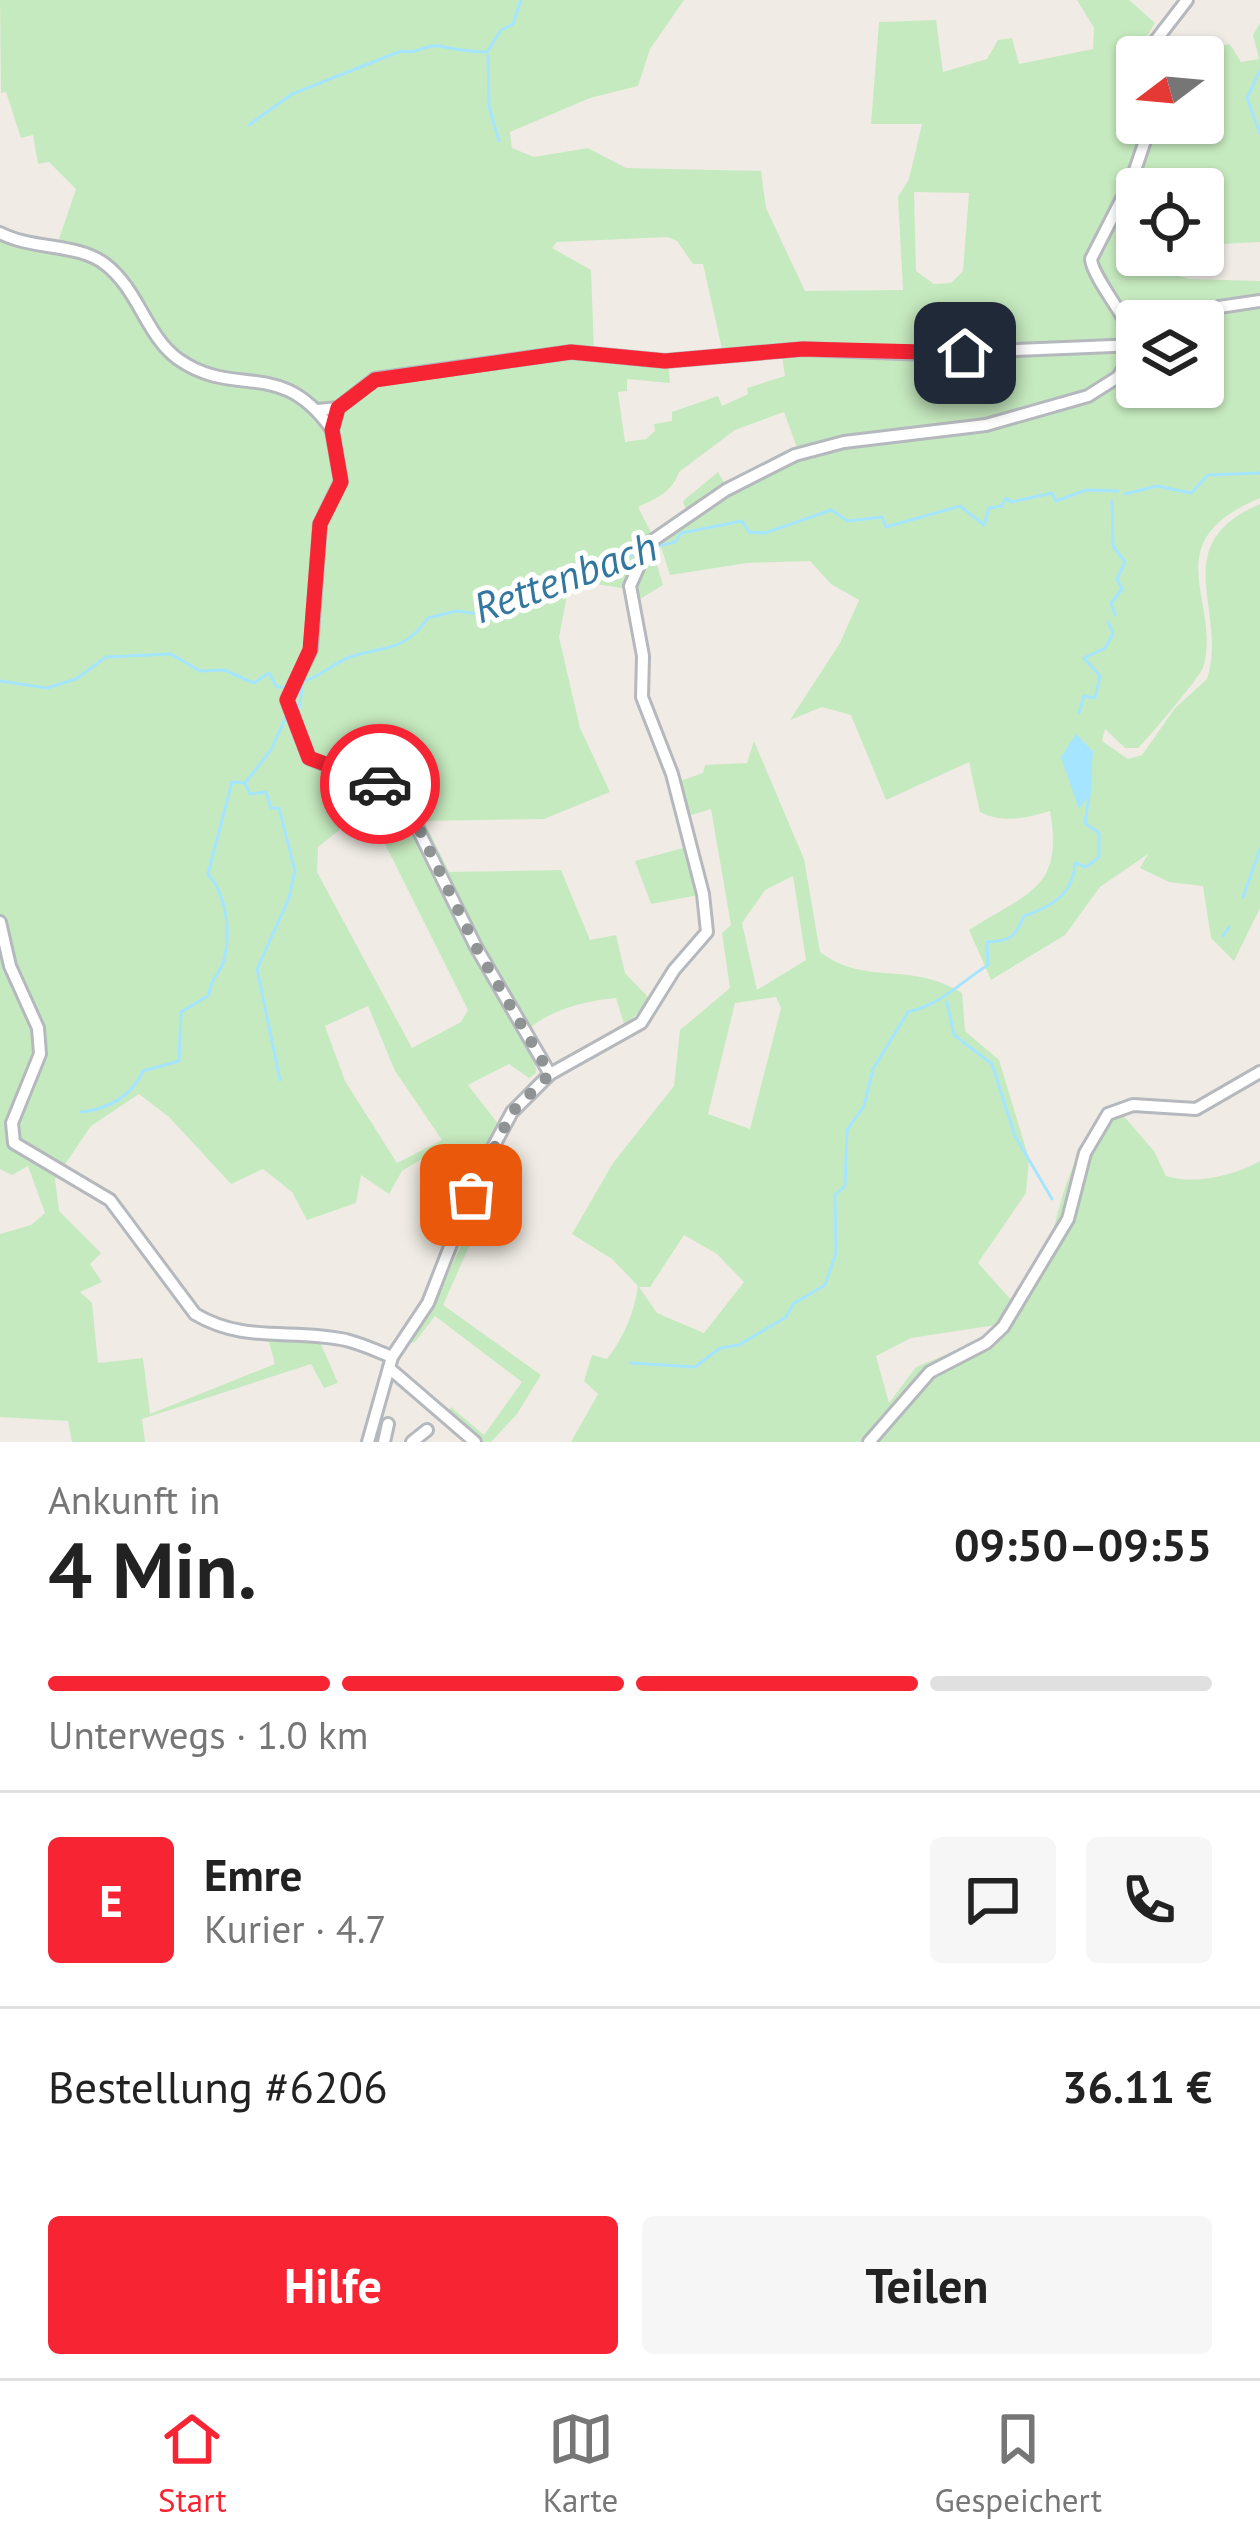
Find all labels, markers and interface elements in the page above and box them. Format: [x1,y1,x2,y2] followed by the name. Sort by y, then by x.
[1116,36,1224,144] north arrow
[1116,36,1224,408] map controls
[1116,168,1224,276] button: locate
[1116,300,1224,408] button: layers
[914,302,1016,404] pin
[932,320,998,386] icon: home
[465,518,664,635] water label: Rettenbach
[320,724,440,844] courier
[347,751,413,817] icon: car
[420,1144,522,1246] pin
[438,1162,504,1228] icon: bag
[48,1474,220,1525] text: Ankunft in
[954,1515,1212,1573] text: 09:50–09:55
[48,1519,257,1620] text: 4 Min.
[48,1709,368,1760] text: Unterwegs · 1.0 km
[930,1837,1056,1963] button: chat
[1086,1837,1212,1963] button: phone
[204,1845,302,1903] text: Emre
[99,1871,123,1929] text: E
[204,1903,387,1954] text: Kurier · 4.7
[48,2057,388,2115] text: Bestellung #6206
[1062,2057,1212,2115] text: 36.11 €
[48,2216,618,2354] button: Hilfe
[642,2216,1212,2354] button: Teilen
[158,2406,227,2521] tab: Start
[543,2406,618,2521] tab: Karte
[934,2406,1102,2521] tab: Gespeichert

